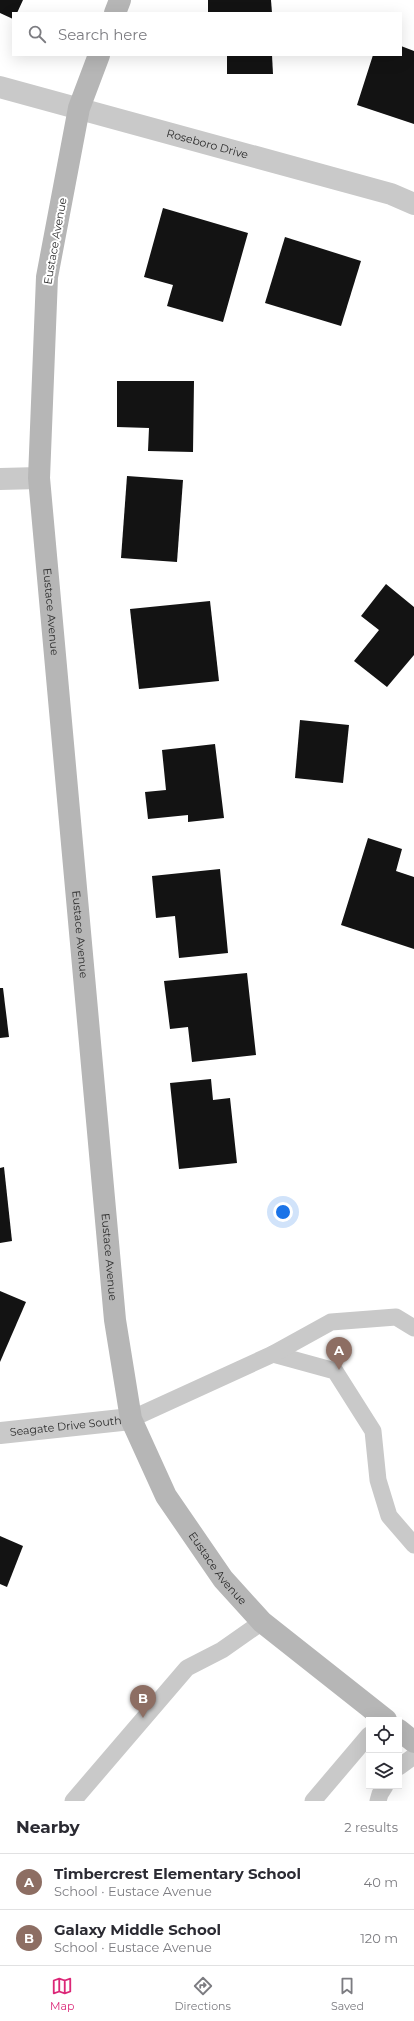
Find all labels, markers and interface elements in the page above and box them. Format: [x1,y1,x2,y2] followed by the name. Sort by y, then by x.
[12,12,402,56] search box
[26,23,48,45] icon: search
[58,25,147,44] text: Search here
[165,126,250,162] street label: Roseboro Drive
[40,196,70,286] street label: Eustace Avenue
[40,567,62,656] street label: Eustace Avenue
[69,890,91,979] street label: Eustace Avenue
[273,1202,293,1222] your location
[98,1213,120,1302] street label: Eustace Avenue
[326,1337,352,1370] pin: A
[9,1413,122,1439] street label: Seagate Drive South
[186,1529,250,1608] street label: Eustace Avenue
[130,1685,156,1718] pin: B
[366,1717,402,1789] map controls
[366,1717,402,1753] button: locate
[366,1753,402,1789] button: layers
[16,1817,80,1837] text: Nearby
[344,1819,398,1835] text: 2 results
[54,1864,301,1883] text: Timbercrest Elementary School
[24,1874,34,1890] text: A
[364,1874,398,1890] text: 40 m
[54,1883,212,1899] text: School · Eustace Avenue
[54,1920,221,1939] text: Galaxy Middle School
[24,1930,34,1946] text: B
[360,1930,398,1946] text: 120 m
[54,1939,212,1955] text: School · Eustace Avenue
[50,1975,74,2013] tab: Map
[175,1975,231,2013] tab: Directions
[331,1975,364,2013] tab: Saved

